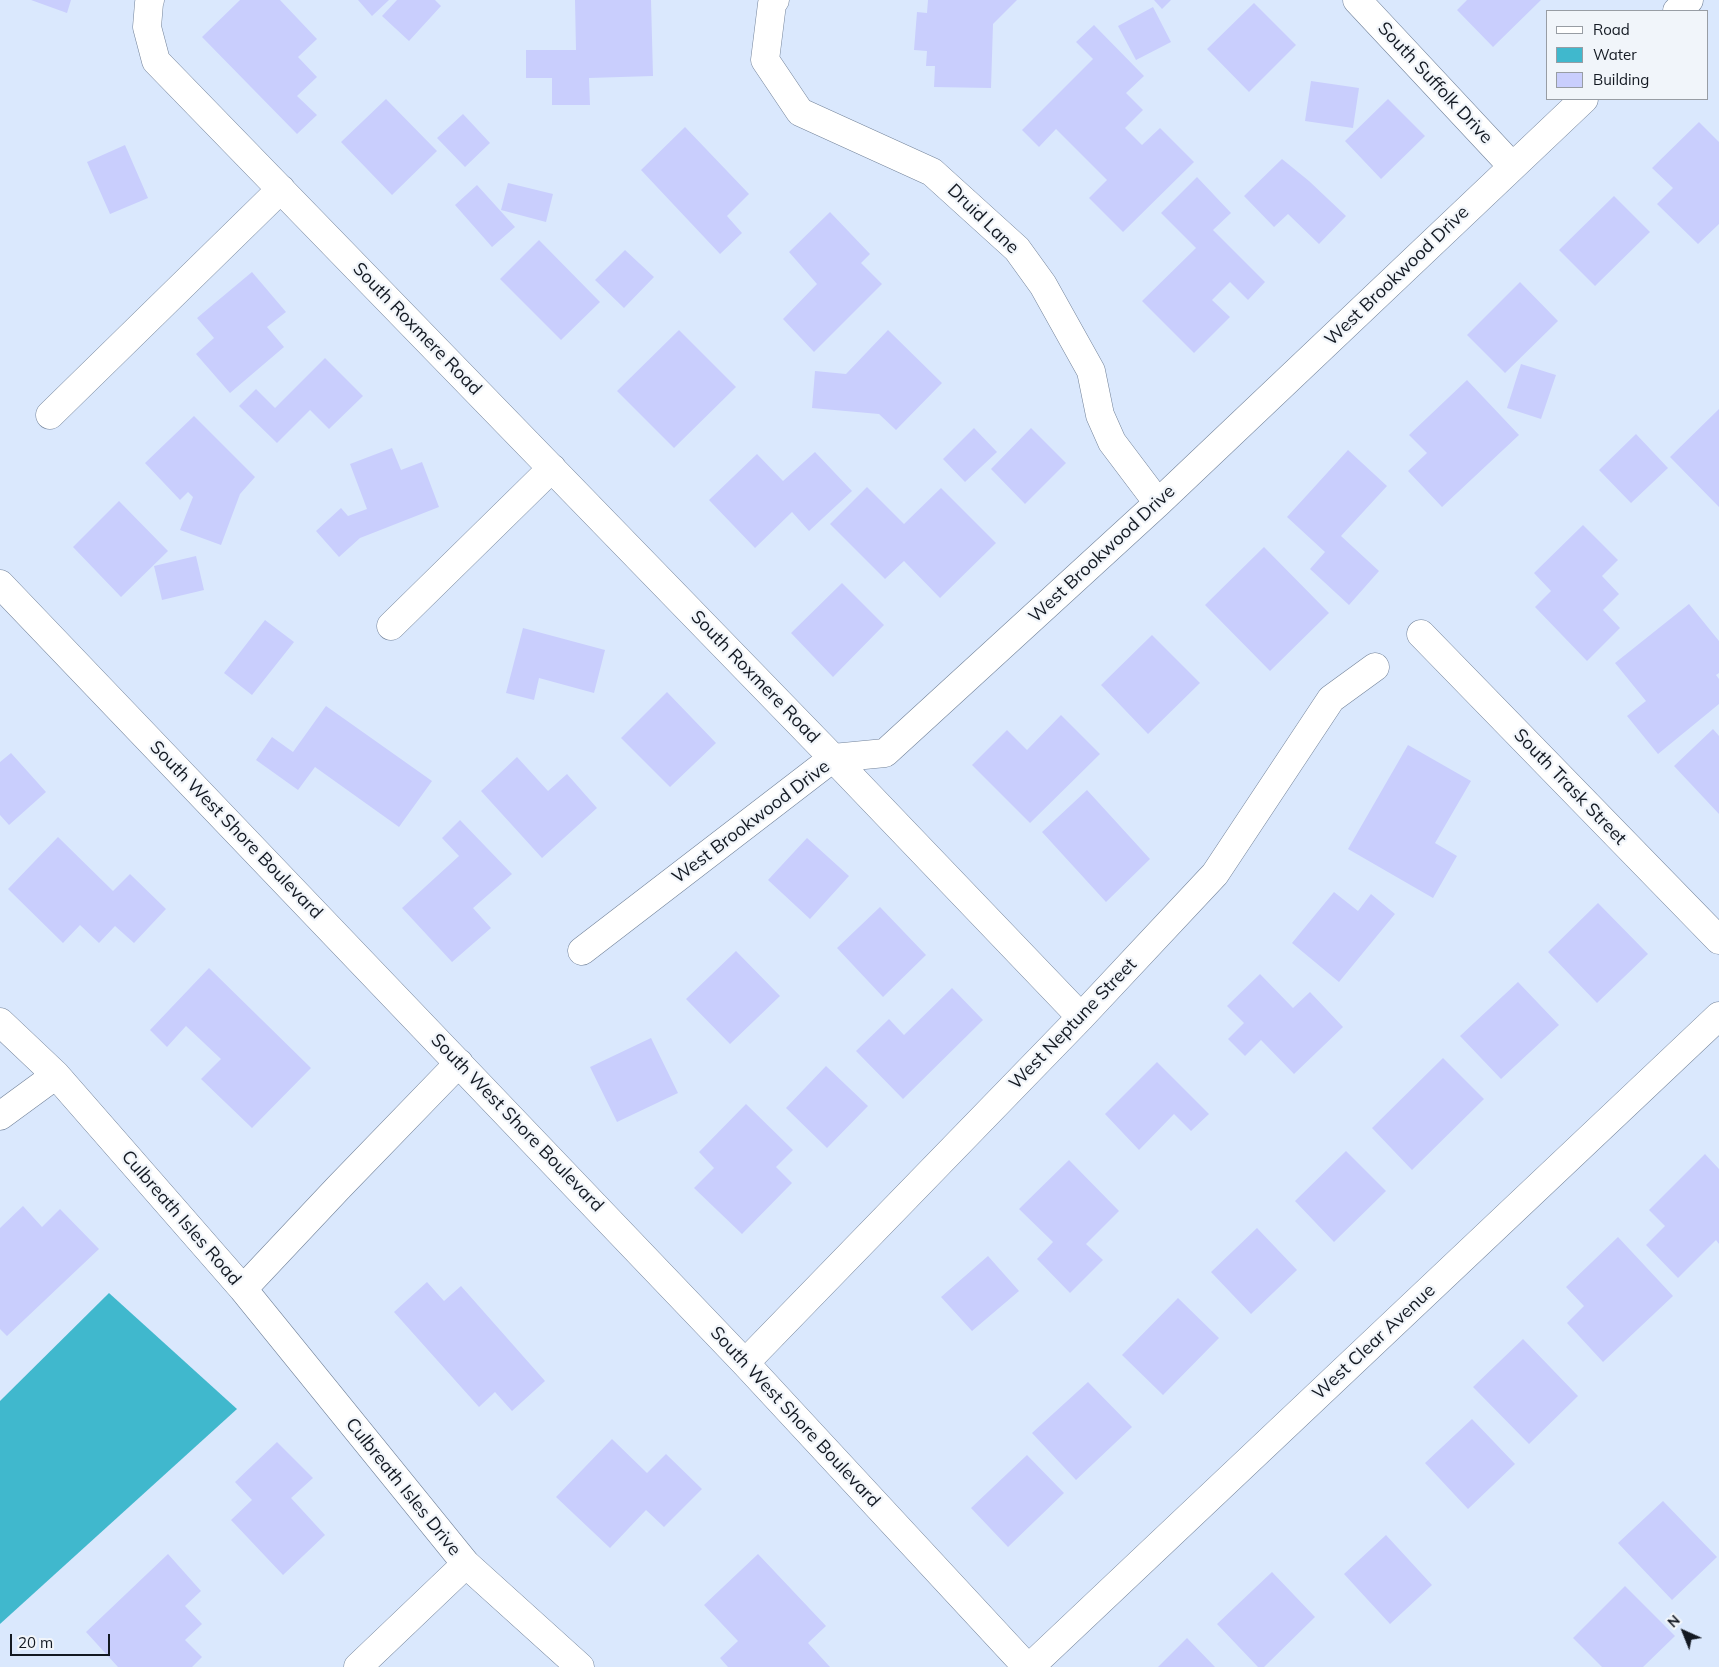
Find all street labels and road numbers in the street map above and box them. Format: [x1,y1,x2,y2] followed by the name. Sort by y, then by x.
[1373,18,1497,148] street label: South Suffolk Drive
[943,180,1023,258] street label: Druid Lane
[1321,202,1473,350] street label: West Brookwood Drive
[348,258,486,400] street label: South Roxmere Road
[1024,481,1180,627] street label: West Brookwood Drive
[686,606,824,748] street label: South Roxmere Road
[1509,725,1631,849] street label: South Trask Street
[145,736,327,924] street label: South West Shore Boulevard
[668,756,834,888] street label: West Brookwood Drive
[1005,954,1141,1094] street label: West Neptune Street
[426,1029,608,1217] street label: South West Shore Boulevard
[117,1146,245,1290] street label: Culbreath Isles Road
[1308,1280,1440,1404] street label: West Clear Avenue
[706,1322,884,1512] street label: South West Shore Boulevard
[341,1414,465,1560] street label: Culbreath Isles Drive

